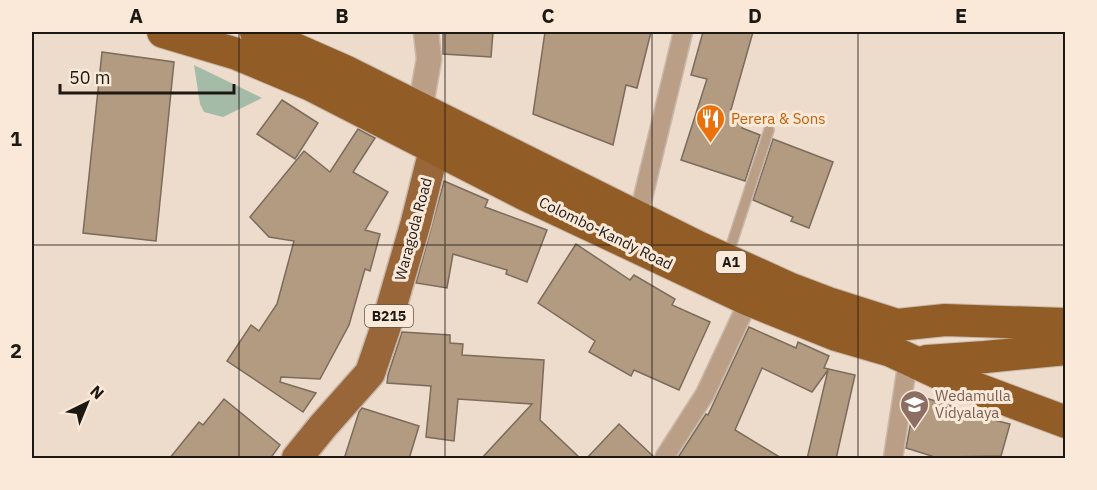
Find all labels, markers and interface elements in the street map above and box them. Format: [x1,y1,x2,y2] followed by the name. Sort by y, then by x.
[129,2,143,29] text: A
[335,2,349,29] text: B
[541,2,555,29] text: C
[748,2,762,29] text: D
[955,2,967,29] text: E
[60,57,234,95] scale bar
[69,66,111,89] text: 50 m
[694,102,726,144] restaurant icon: Perera & Sons
[731,109,826,128] place label: Perera & Sons
[10,125,22,152] text: 1
[390,176,436,282] street label: Waragoda Road
[536,192,676,274] street label: Colombo-Kandy Road
[716,251,746,273] road number: A1
[365,305,413,327] road number: B215
[10,337,22,364] text: 2
[57,373,117,433] north arrow
[86,381,108,403] text: N
[935,386,1011,422] place label: Wedamulla Vidyalaya
[898,388,930,430] school or university icon: Wedamulla Vidyalaya

